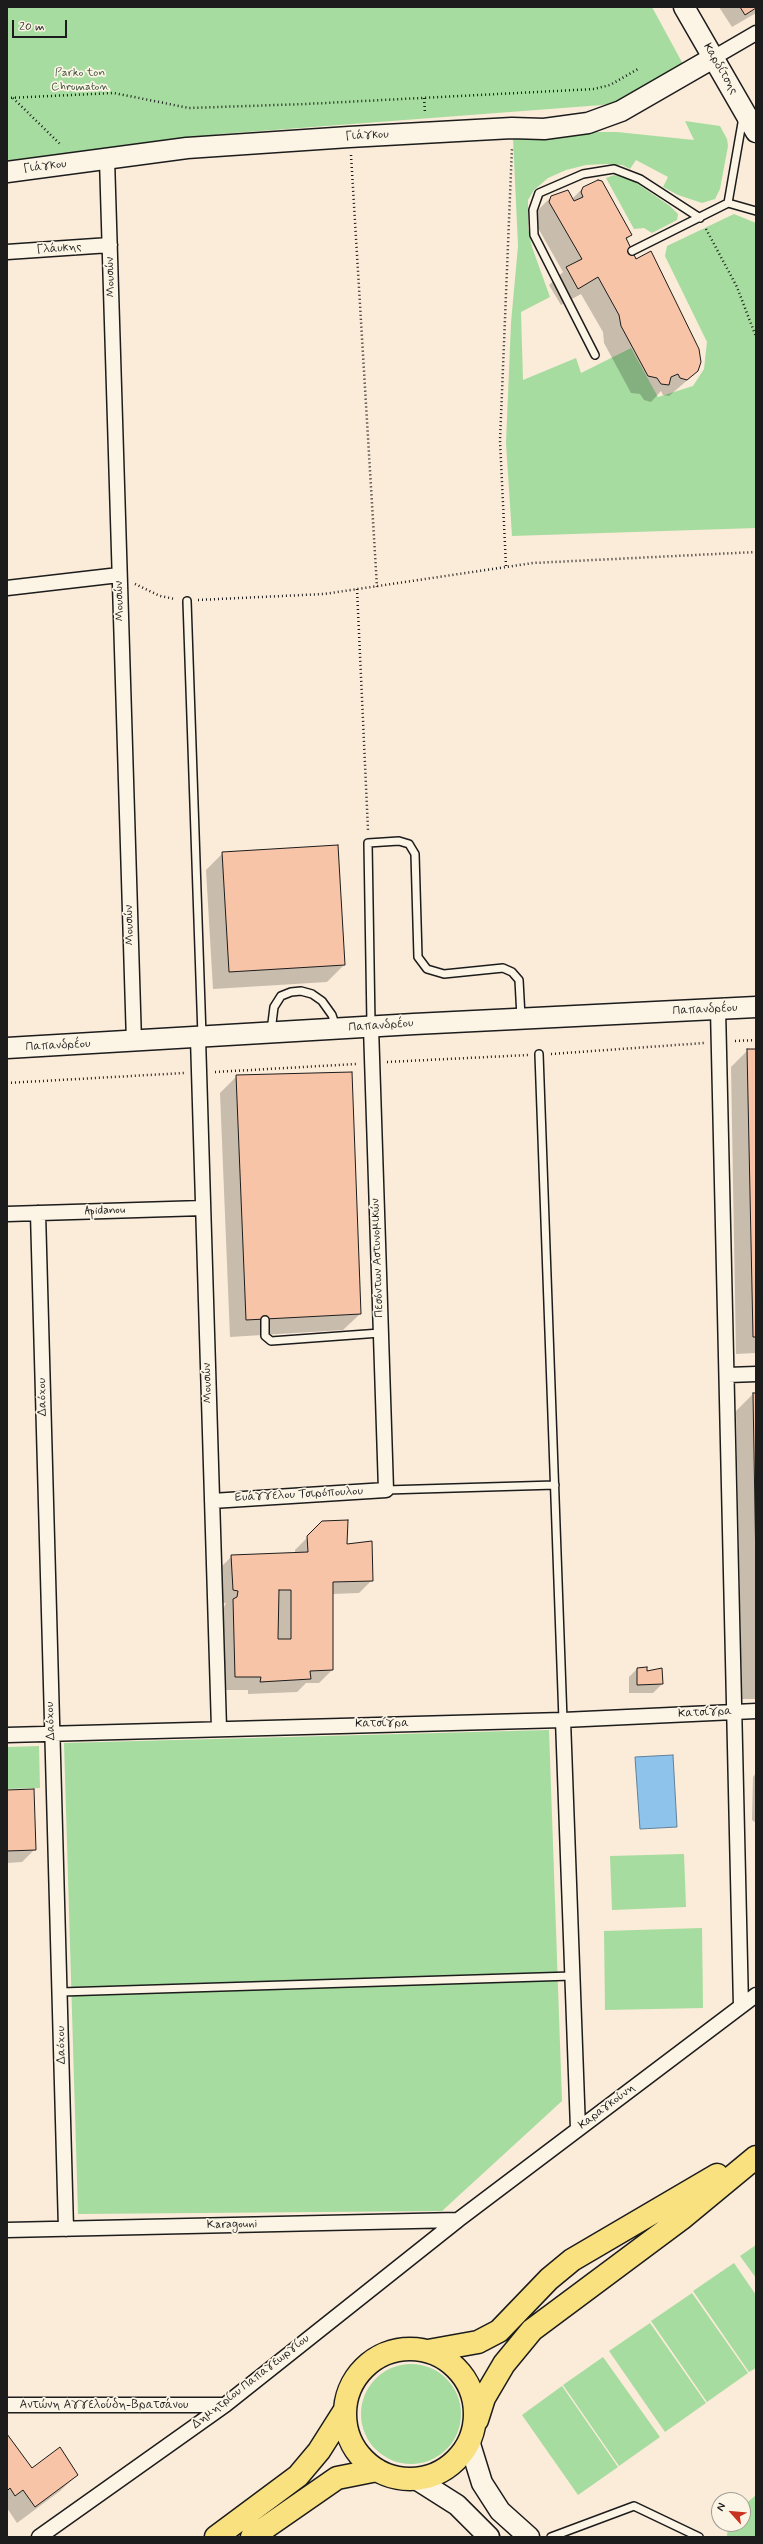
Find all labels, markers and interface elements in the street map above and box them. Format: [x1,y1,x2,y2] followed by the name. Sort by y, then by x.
[14,12,69,38] scale bar
[19,19,45,35] text: 20 m
[700,41,740,97] street label: Καρδίτσης
[51,66,109,94] park label: Parko ton Chromaton
[345,128,389,144] street label: Γιάγκου
[23,157,67,177] street label: Γιάγκου
[36,240,82,258] street label: Γλάυκης
[103,256,119,298] street label: Μουσών
[112,580,128,622] street label: Μουσών
[122,904,138,946] street label: Μουσών
[672,1001,738,1019] street label: Παπανδρέου
[348,1017,414,1035] street label: Παπανδρέου
[25,1037,91,1055] street label: Παπανδρέου
[369,1198,387,1318] street label: Πεσόντων Αστυνομικών
[84,1203,126,1219] street label: Apidanou
[200,1362,216,1404] street label: Μουσών
[35,1378,51,1416] street label: Δαόχου
[235,1484,363,1506] street label: Ευάγγελου Τσιρόπουλου
[43,1702,59,1740] street label: Δαόχου
[678,1704,732,1722] street label: Κατσίγρα
[355,1716,409,1732] street label: Κατσίγρα
[54,2026,70,2064] street label: Δαόχου
[576,2081,638,2133] street label: Καραγκούνη
[207,2217,257,2233] street label: Karagouni
[189,2332,313,2432] street label: Δημητρίου Παπαγεωργίου
[19,2398,189,2412] street label: Αντώνη Αγγελούδη-Βρατσάνου
[711,2492,751,2532] north arrow
[713,2501,729,2513] text: N

